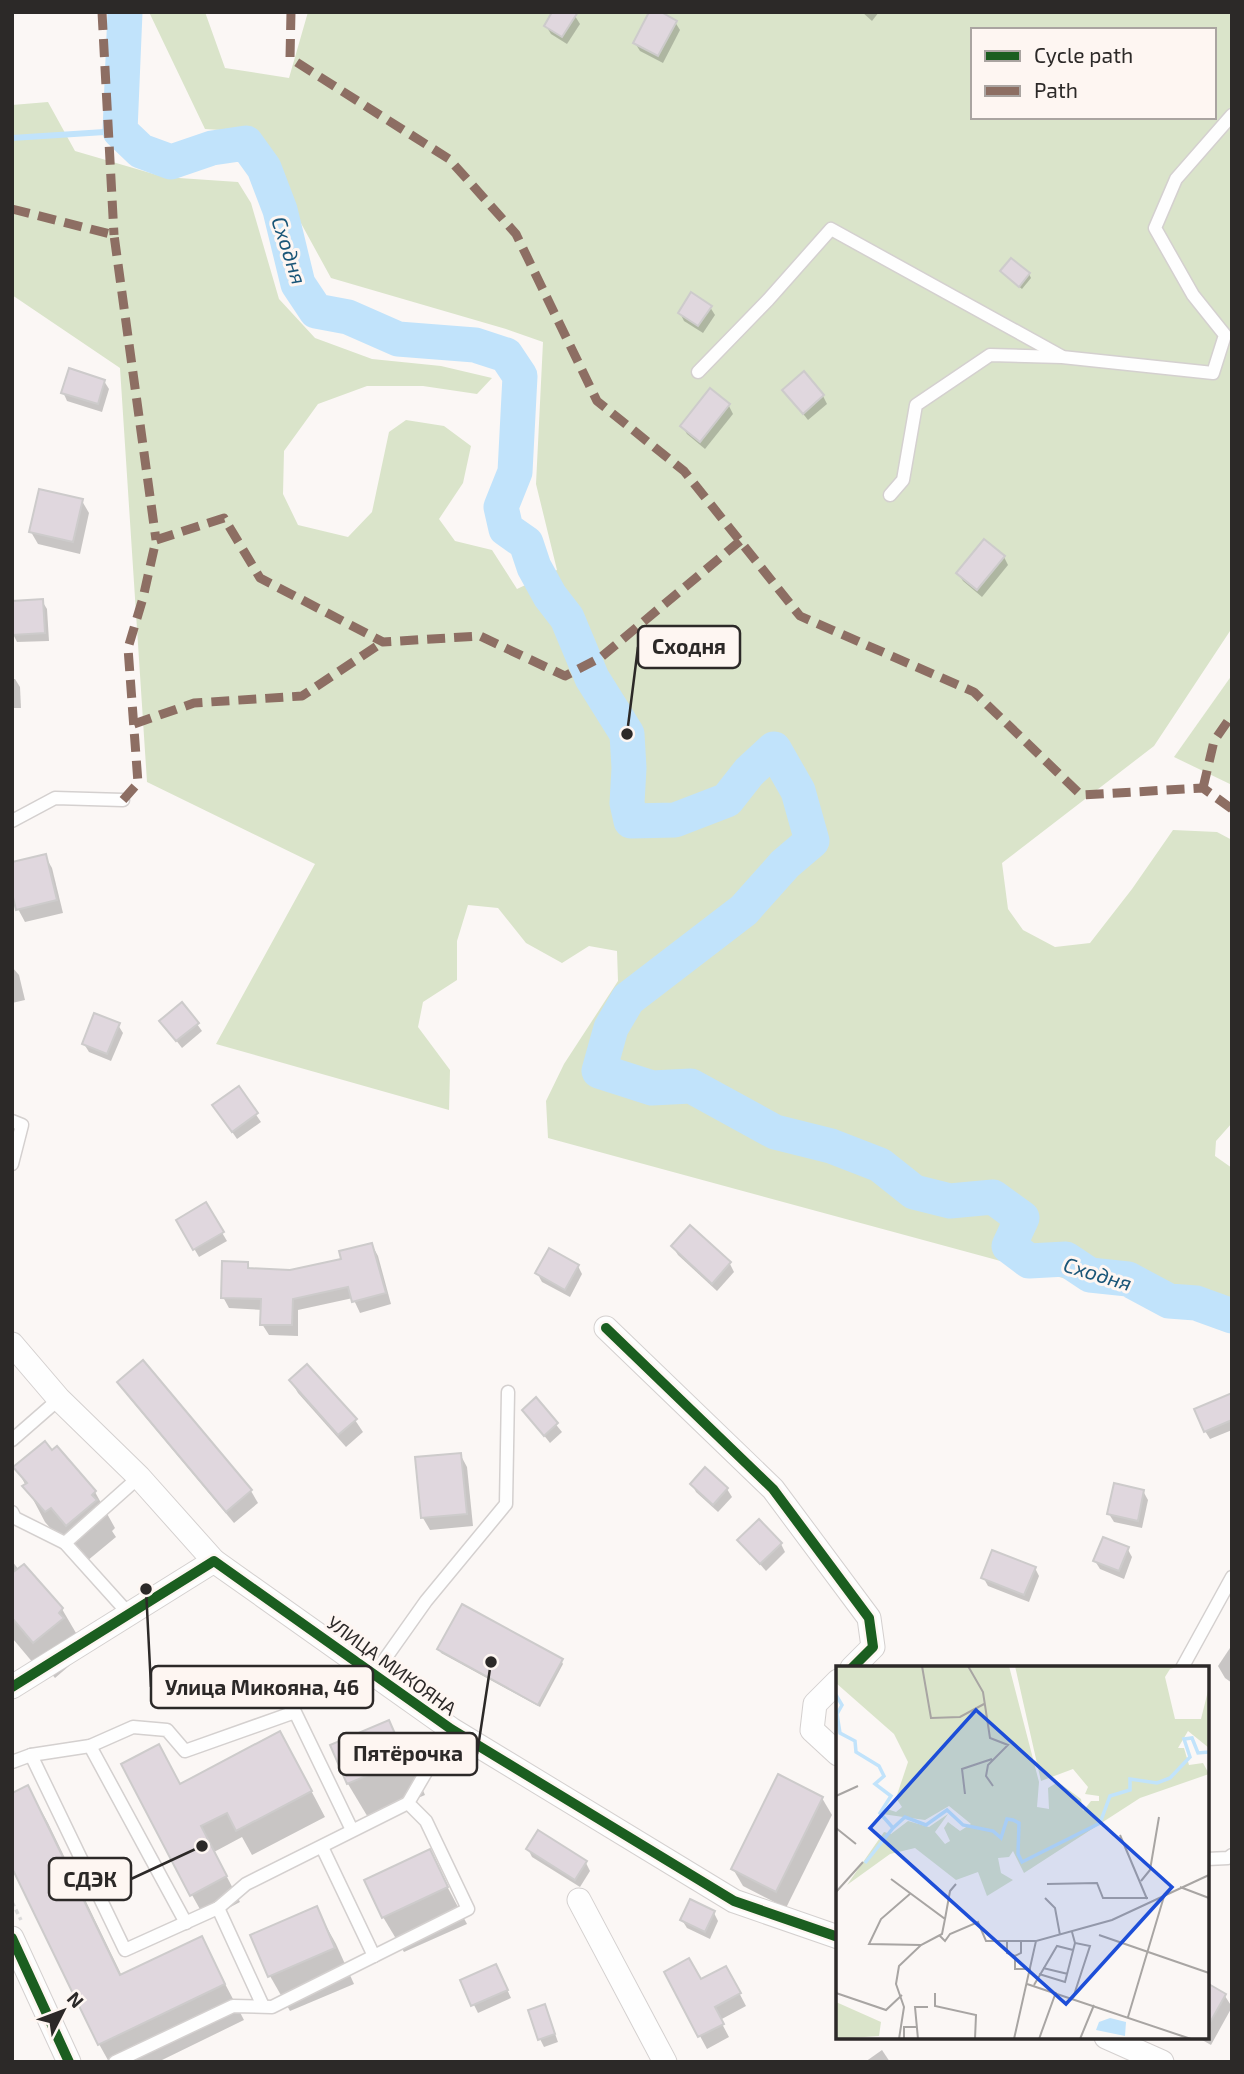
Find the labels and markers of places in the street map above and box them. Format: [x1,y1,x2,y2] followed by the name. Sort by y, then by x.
[638,626,740,668] callout: Сходня
[151,1666,373,1708] callout: Улица Микояна, 46
[339,1733,477,1775] callout: Пятёрочка
[49,1858,131,1900] callout: СДЭК

